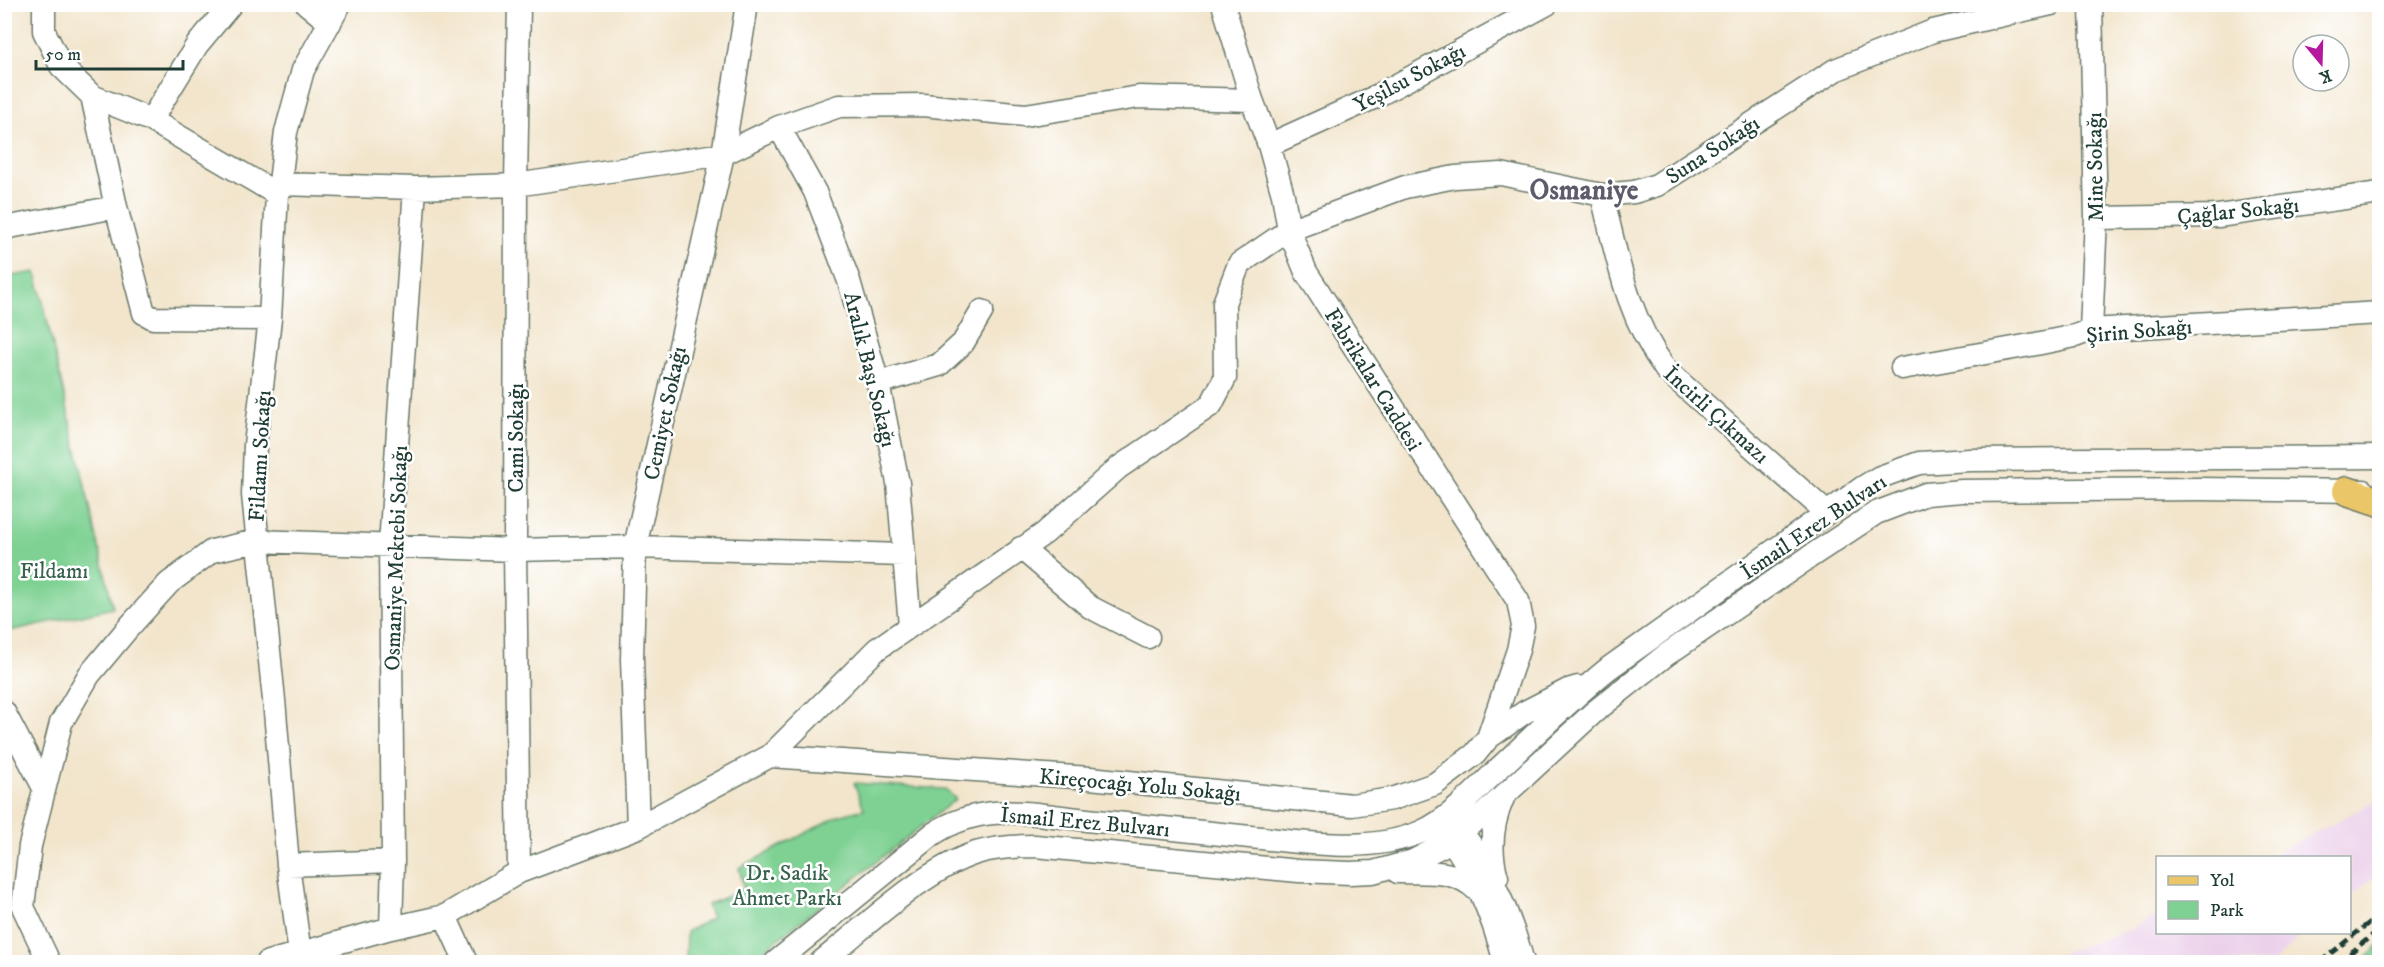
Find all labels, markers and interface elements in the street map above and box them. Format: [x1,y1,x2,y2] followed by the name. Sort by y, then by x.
[36,33,183,71] scale bar
[2291,33,2351,93] north arrow
[1349,38,1470,119] street label: Yeşilsu Sokağı
[45,44,81,66] text: 50 m
[2316,65,2334,88] text: K
[1661,110,1765,191] street label: Suna Sokağı
[2081,112,2110,222] street label: Mine Sokağı
[1530,173,1639,208] district label: Osmaniye
[2176,192,2300,231] street label: Çağlar Sokağı
[837,289,902,450] street label: Aralık Başı Sokağı
[1318,303,1427,456] street label: Fabrikalar Caddesi
[2085,313,2193,350] street label: Şirin Sokağı
[638,344,693,483] street label: Cemiyet Sokağı
[1658,361,1774,470] street label: İncirli Çıkmazı
[503,383,530,493] street label: Cami Sokağı
[244,390,277,523] street label: Fildamı Sokağı
[379,445,414,671] street label: Osmaniye Mektebi Sokağı
[1736,468,1892,586] street label: İsmail Erez Bulvarı
[20,558,88,585] park label: Fildamı
[1038,763,1242,808] street label: Kireçocağı Yolu Sokağı
[999,802,1171,843] street label: İsmail Erez Bulvarı
[2156,856,2351,934] legend
[732,860,842,912] park label: Dr. Sadık Ahmet Parkı
[2210,870,2235,892] text: Yol
[2210,900,2244,922] text: Park

